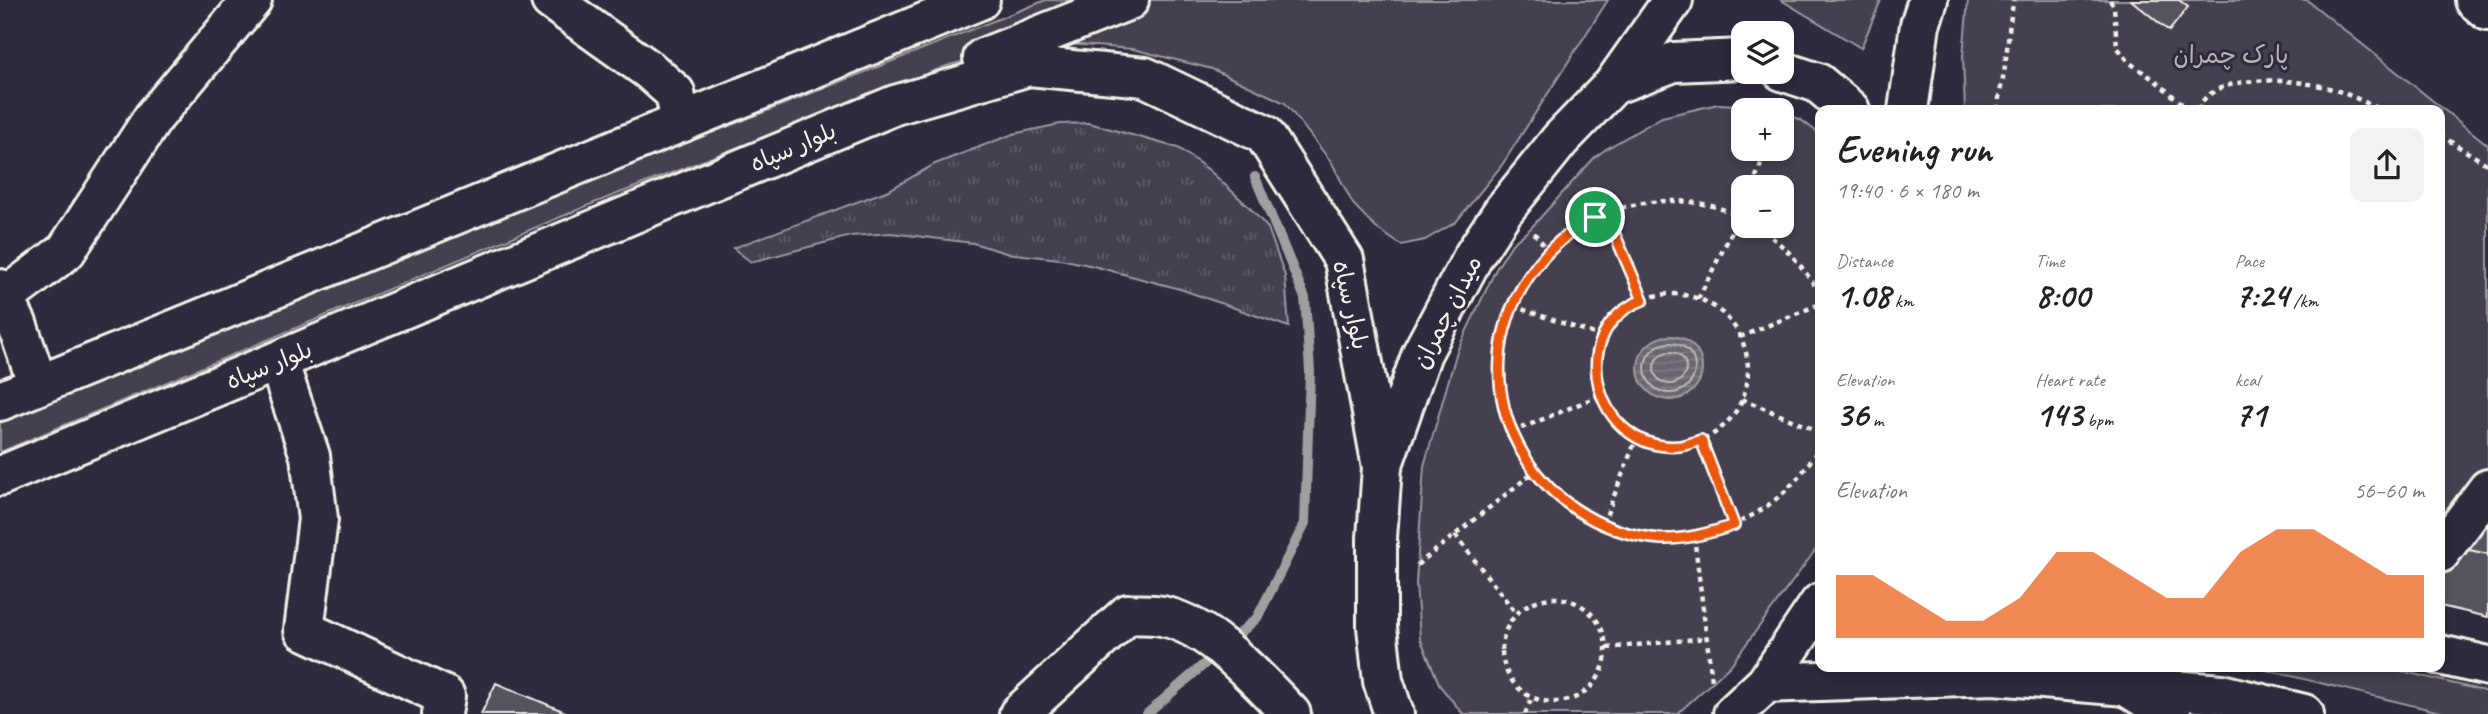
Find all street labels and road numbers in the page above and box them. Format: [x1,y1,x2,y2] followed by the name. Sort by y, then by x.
[745,115,841,179] street label: بلوار سپاه
[1406,250,1488,374] street label: میدان چمران
[1326,257,1376,353] street label: بلوار سپاه
[221,334,317,396] street label: بلوار سپاه

